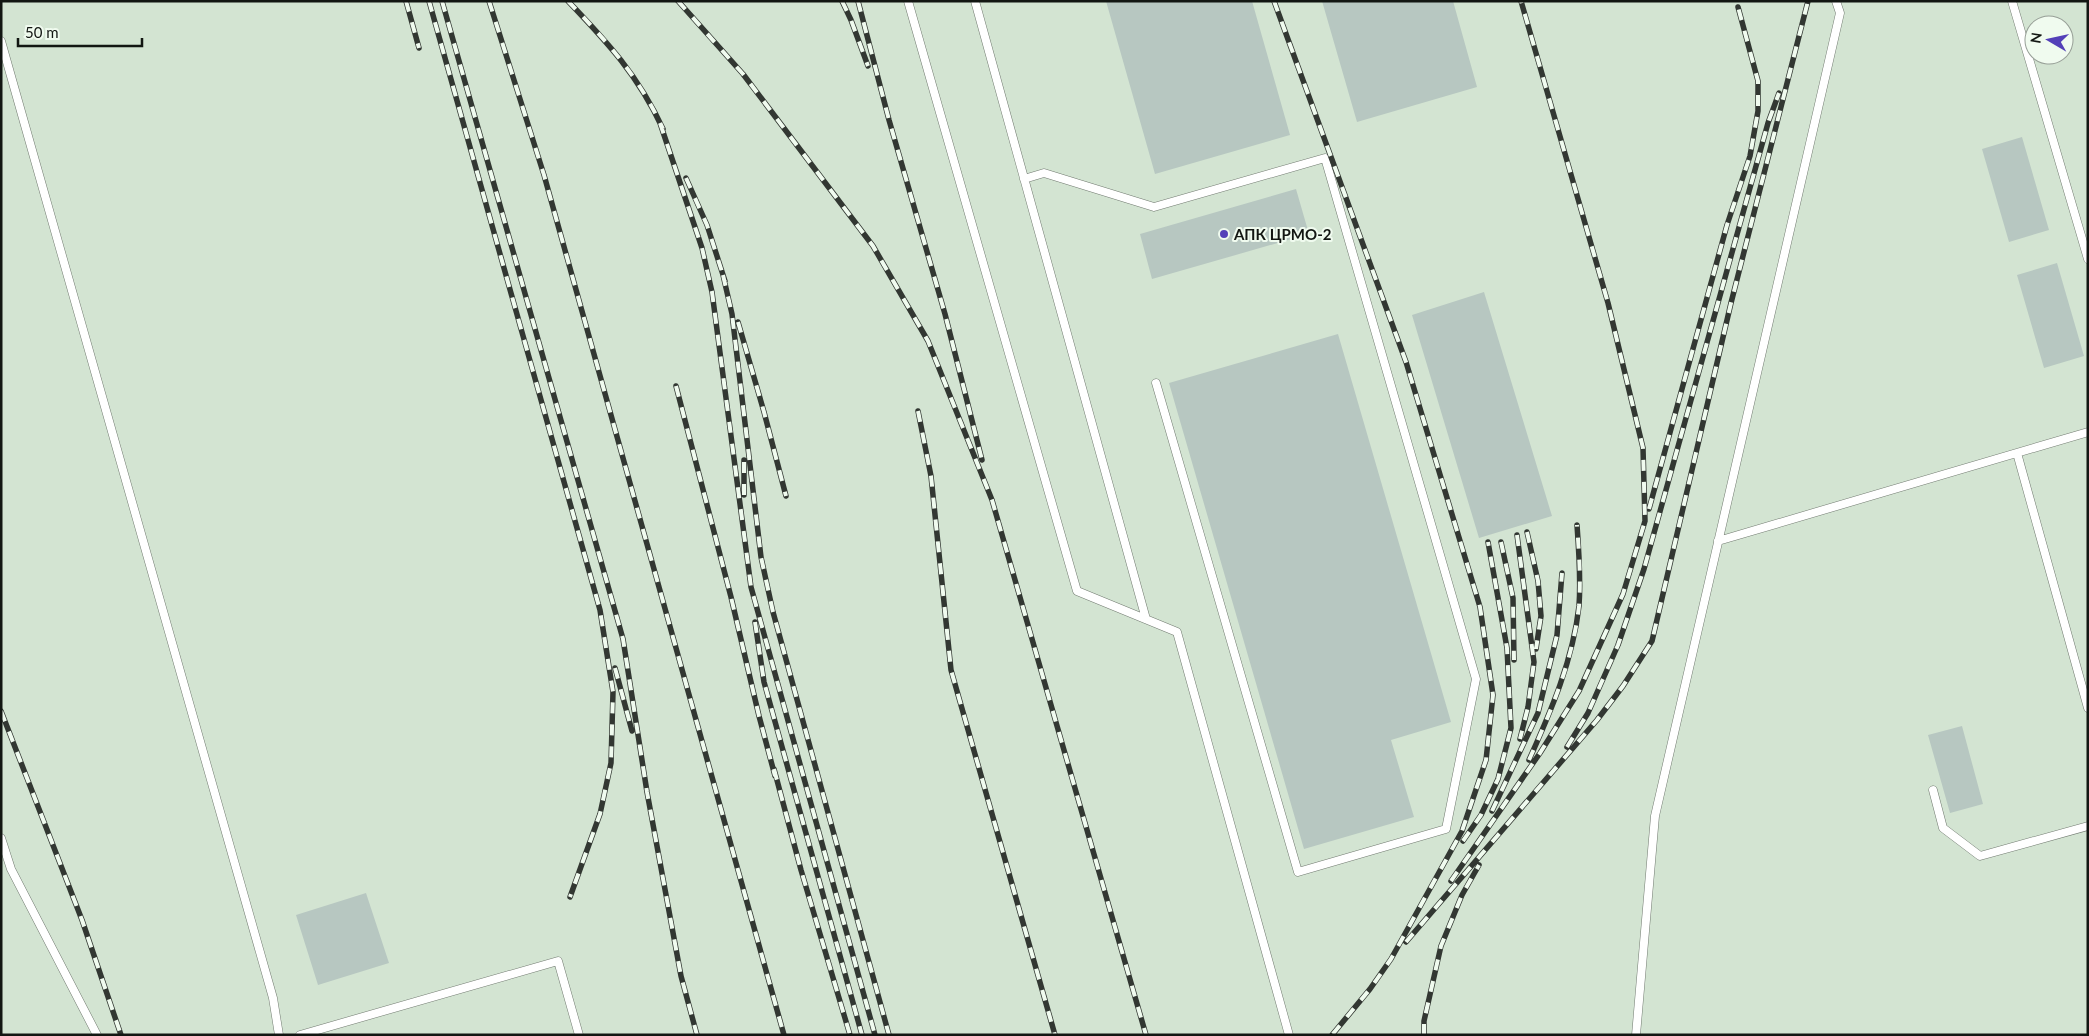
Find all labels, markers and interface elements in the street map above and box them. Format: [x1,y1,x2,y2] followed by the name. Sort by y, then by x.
[18,15,141,47] scale bar
[2024,15,2074,65] north arrow
[25,23,59,41] text: 50 m
[2026,31,2045,45] text: N
[1233,225,1332,243] place label: АПК ЦРМО-2
[1218,228,1230,240] marker: АПК ЦРМО-2

